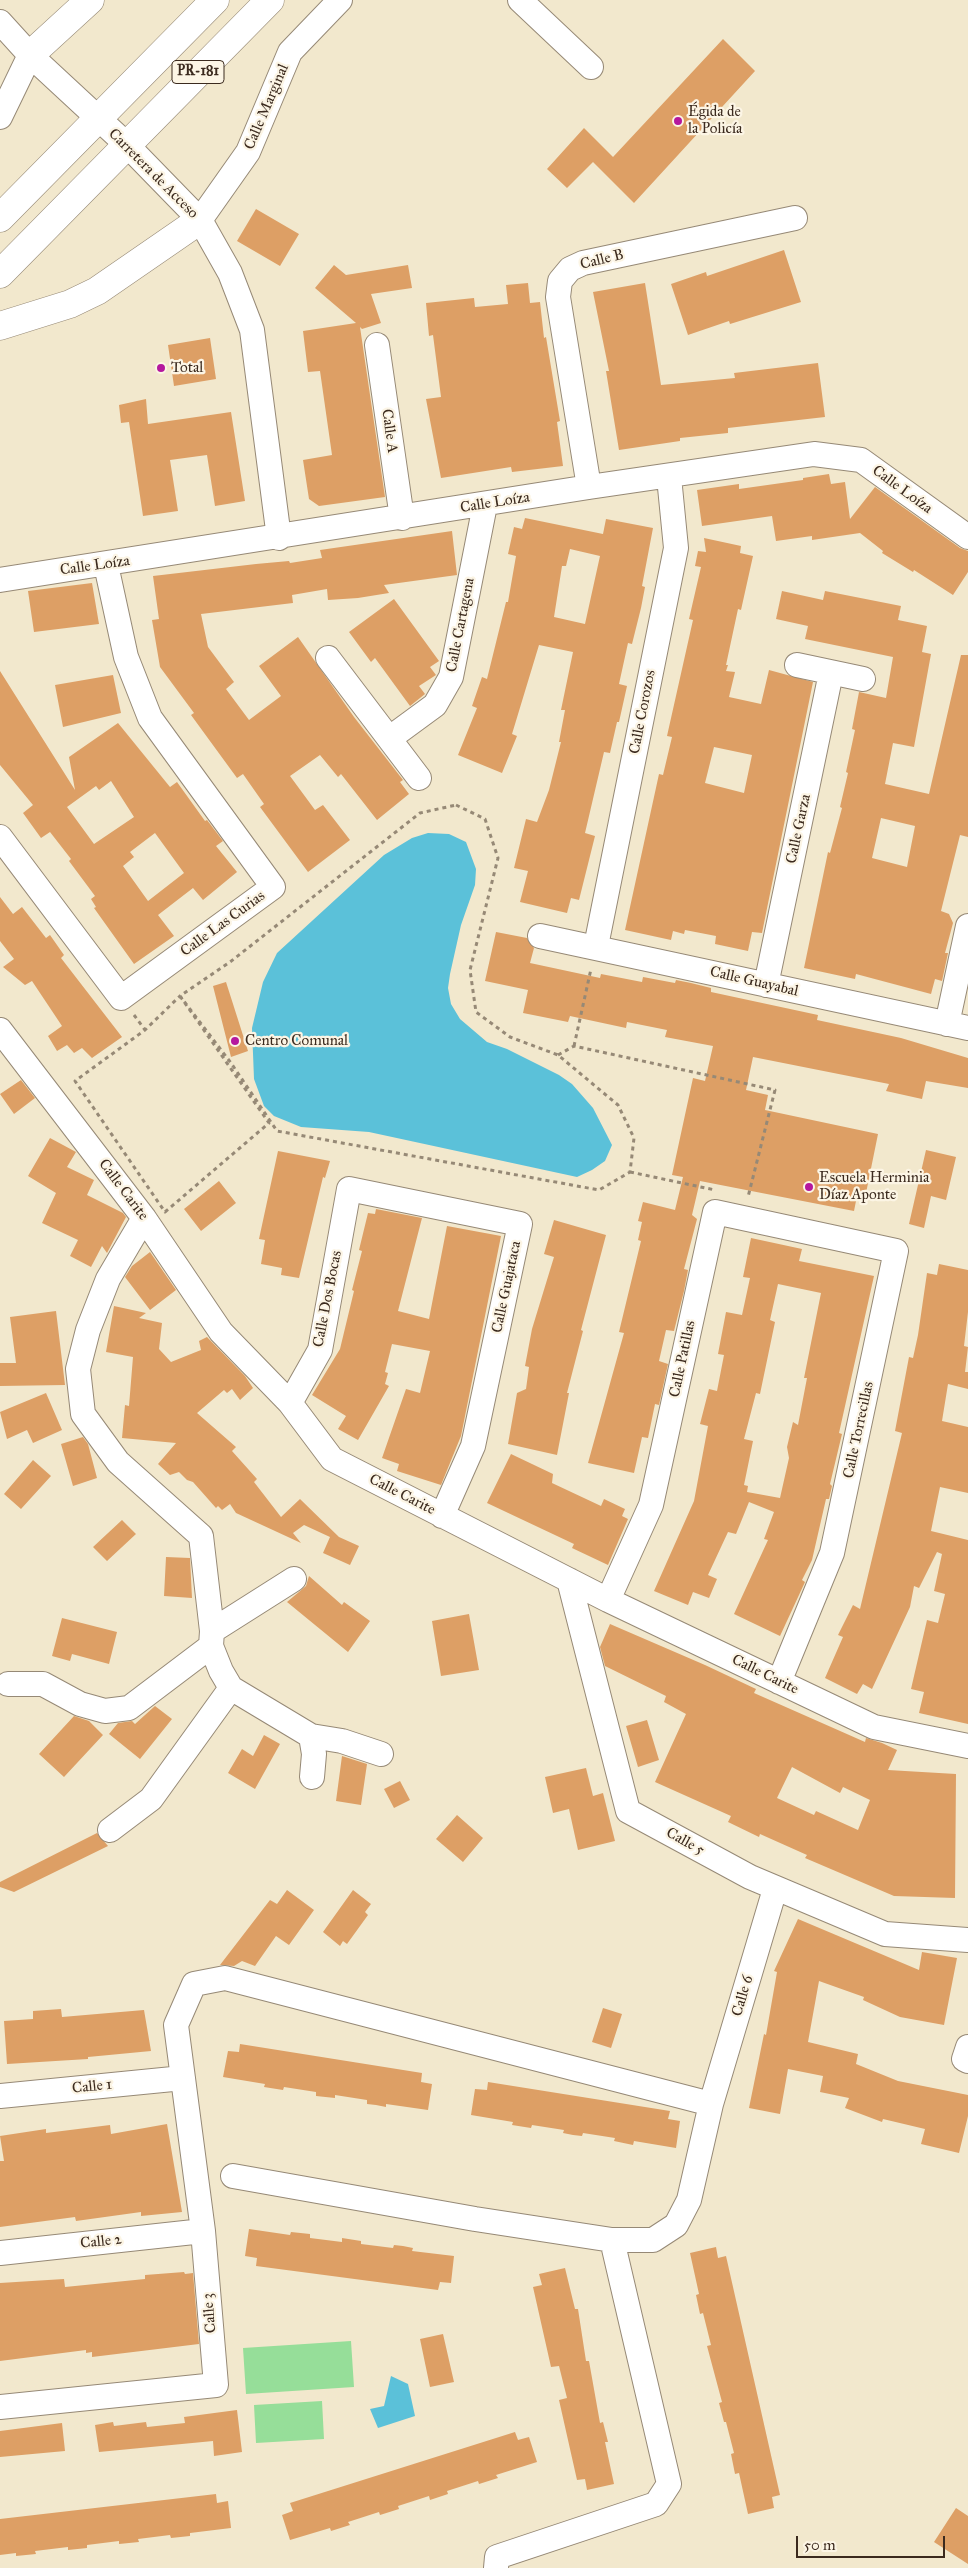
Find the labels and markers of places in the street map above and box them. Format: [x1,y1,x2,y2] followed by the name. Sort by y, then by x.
[688,103,742,138] place label: Égida de la Policía
[672,115,684,127] marker: Égida de la Policía
[171,359,203,377] place label: Total
[155,362,167,374] marker: Total
[245,1032,348,1050] place label: Centro Comunal
[229,1035,241,1047] marker: Centro Comunal
[819,1169,929,1204] place label: Escuela Herminia Díaz Aponte
[803,1181,815,1193] marker: Escuela Herminia Díaz Aponte

